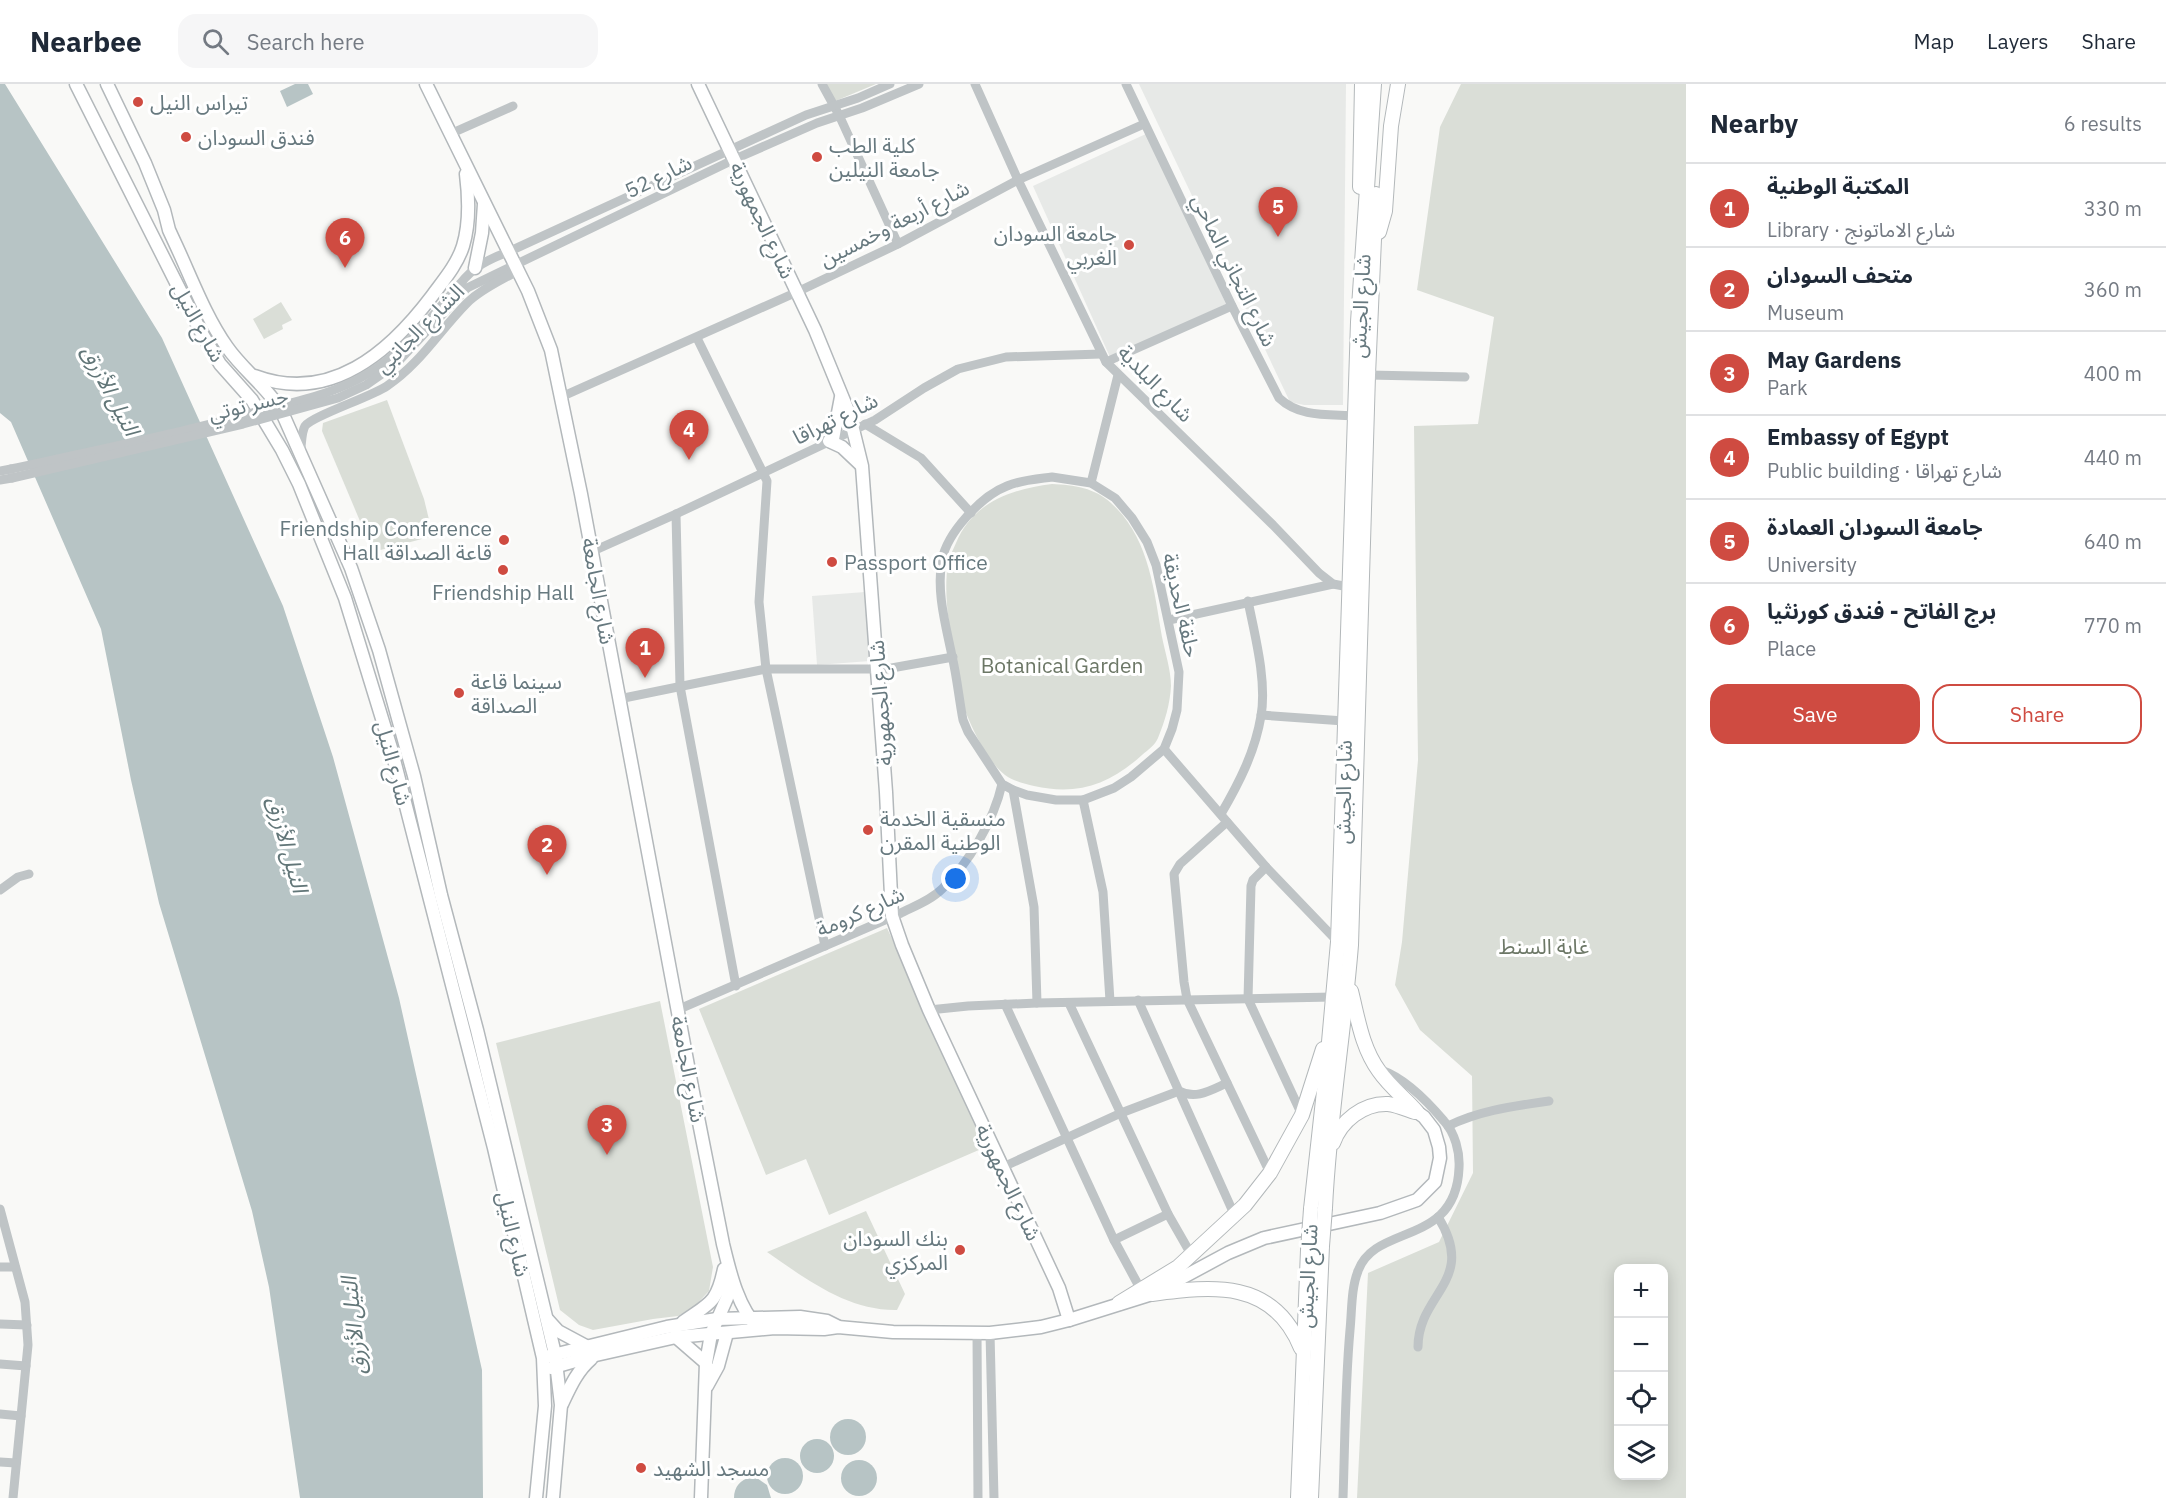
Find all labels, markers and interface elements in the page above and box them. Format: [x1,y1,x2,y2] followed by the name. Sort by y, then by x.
[178,14,598,68] search box
[30,23,142,60] text: Nearbee
[199,25,232,58] icon: search
[247,27,365,56] text: Search here
[1914,27,1954,55] text: Map
[1987,27,2049,55] text: Layers
[2082,27,2136,55] text: Share
[150,88,248,116] place label: تيراس النيل
[131,95,145,109] marker: تيراس النيل
[1710,106,1798,140] text: Nearby
[2064,110,2142,137] text: 6 results
[198,123,315,151] place label: فندق السودان
[179,130,193,144] marker: فندق السودان
[829,131,940,183] place label: كلية الطب جامعة النيلين
[620,148,697,206] street label: شارع 52
[810,150,824,164] marker: كلية الطب جامعة النيلين
[722,157,802,284] street label: شارع الجمهورية
[1767,171,1909,200] text: المكتبة الوطنية
[814,173,975,275] street label: شارع أربعة وخمسين
[1258,188,1298,237] pin: 5
[1183,189,1284,352] street label: شارع التجاني الماحي
[1724,195,1736,222] text: 1
[2084,195,2142,222] text: 330 m
[1767,216,1955,243] text: Library · شارع الاماتونج
[326,218,364,268] pin: 6
[994,219,1117,274] place label: جامعة السودان الغربي
[1122,238,1136,252] marker: جامعة السودان الغربي
[1343,253,1379,359] street label: شارع الجيش
[1767,260,1913,289] text: متحف السودان
[1724,276,1736,303] text: 2
[2084,276,2142,303] text: 360 m
[164,277,232,368] street label: شارع النيل
[368,277,472,381] street label: الشارع الجانبي
[1767,299,1844,326] text: Museum
[1111,338,1200,429] street label: شارع البلدية
[75,340,148,443] water label: النيل الأزرق
[1767,345,1901,374] text: May Gardens
[1724,360,1736,387] text: 3
[2084,360,2142,387] text: 400 m
[1767,374,1807,401] text: Park
[205,381,292,430] street label: جسر توتي
[788,385,883,452] street label: شارع تهراقا
[670,410,708,460] pin: 4
[1767,422,1949,451] text: Embassy of Egypt
[1724,444,1736,471] text: 4
[2084,444,2142,471] text: 440 m
[1767,457,2002,484] text: Public building · شارع تهراقا
[1767,512,1983,541] text: جامعة السودان العمادة
[280,514,492,566] place label: Friendship Conference Hall قاعة الصداقة
[1724,528,1736,555] text: 5
[2084,528,2142,555] text: 640 m
[497,533,511,547] marker: Friendship Conference Hall قاعة الصداقة
[574,535,622,647] street label: شارع الجامعة
[844,548,988,576] place label: Passport Office
[1156,550,1208,660] street label: حلقة الحديقة
[1767,551,1857,578] text: University
[825,555,839,569] marker: Passport Office
[496,563,510,577] marker: Friendship Hall
[432,578,574,606] place label: Friendship Hall
[1767,596,1996,625] text: برج الفاتح - فندق كورنثيا
[1724,612,1736,639] text: 6
[2084,612,2142,639] text: 770 m
[626,628,664,678] pin: 1
[1767,635,1816,662] text: Place
[862,639,900,767] street label: شارع الجمهورية
[981,651,1143,679] park label: Botanical Garden
[471,667,562,719] place label: سينما قاعة الصداقة
[1710,684,1920,744] button: Save
[1932,684,2142,744] button: Share
[452,686,466,700] marker: سينما قاعة الصداقة
[367,717,419,809] street label: شارع النيل
[1328,740,1360,844] street label: شارع الجيش
[260,793,316,898] water label: النيل الأزرق
[880,804,1006,856] place label: منسقية الخدمة الوطنية المقرن
[861,823,875,837] marker: منسقية الخدمة الوطنية المقرن
[528,826,566,875] pin: 2
[941,864,970,893] your location
[812,879,909,945] street label: شارع كرومة
[1499,932,1589,960] park label: غابة السنط
[663,1013,713,1125] street label: شارع الجامعة
[588,1106,626,1155] pin: 3
[968,1119,1048,1246] street label: شارع الجمهورية
[489,1189,537,1280] street label: شارع النيل
[1290,1223,1326,1329] street label: شارع الجيش
[843,1224,948,1279] place label: بنك السودان المركزي
[953,1243,967,1257] marker: بنك السودان المركزي
[1614,1264,1668,1480] map controls
[1614,1264,1668,1318] button: +
[333,1273,373,1377] water label: النيل الأزرق
[1614,1318,1668,1372] button: −
[1614,1372,1668,1426] button: locate
[1614,1426,1668,1480] button: layers
[653,1454,769,1482] place label: مسجد الشهيد
[634,1461,648,1475] marker: مسجد الشهيد

